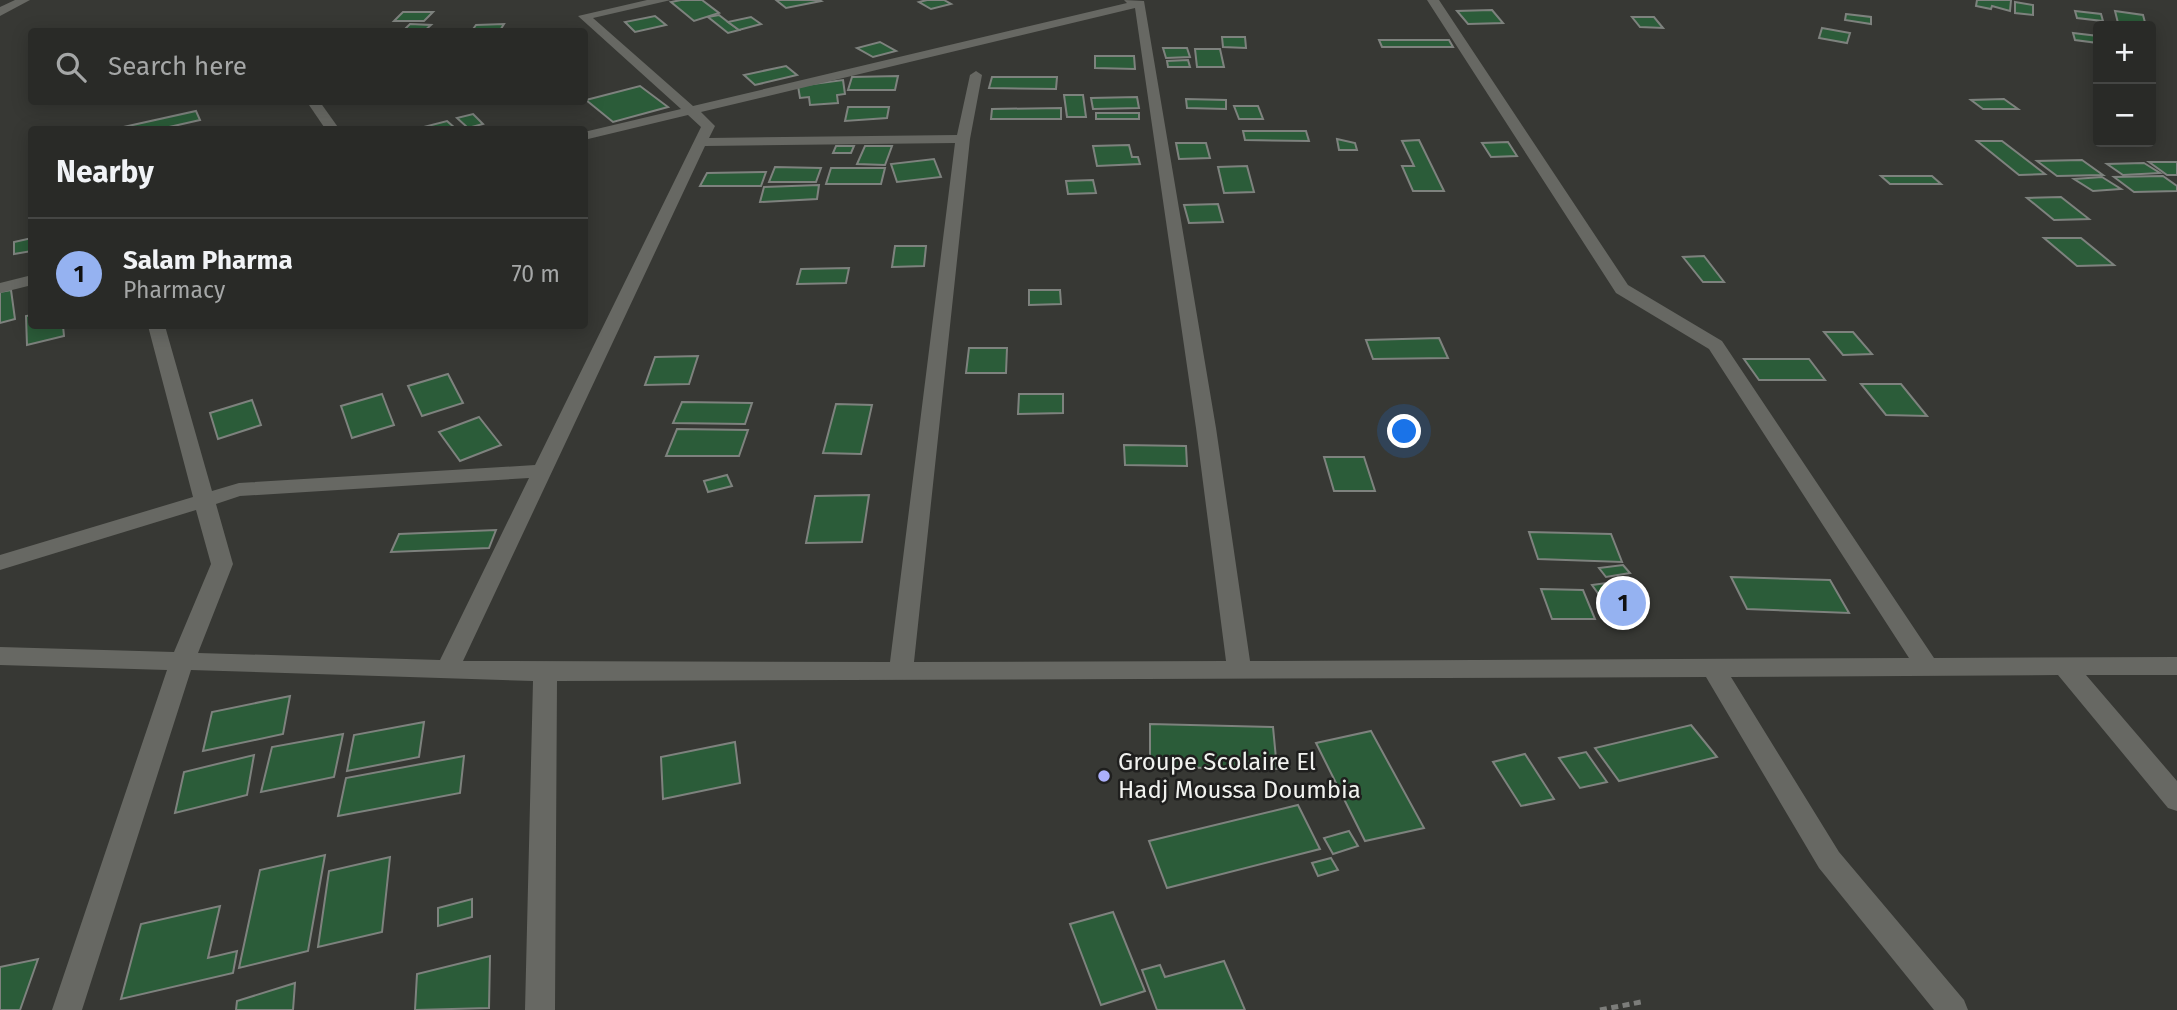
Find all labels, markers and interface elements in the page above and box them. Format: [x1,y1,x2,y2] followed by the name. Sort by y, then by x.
[2093,21,2156,147] map controls
[2093,21,2156,84] button: +
[28,28,588,105] search box
[52,48,90,86] icon: search
[108,51,247,82] text: Search here
[2093,84,2156,147] button: −
[56,154,154,190] text: Nearby
[123,245,293,276] text: Salam Pharma
[74,260,84,288] text: 1
[511,260,560,288] text: 70 m
[123,276,225,304] text: Pharmacy
[1387,414,1421,448] your location
[1600,577,1646,629] pin: 1
[1118,748,1361,804] place label: Groupe Scolaire El Hadj Moussa Doumbia
[1096,768,1112,784] marker: Groupe Scolaire El Hadj Moussa Doumbia

